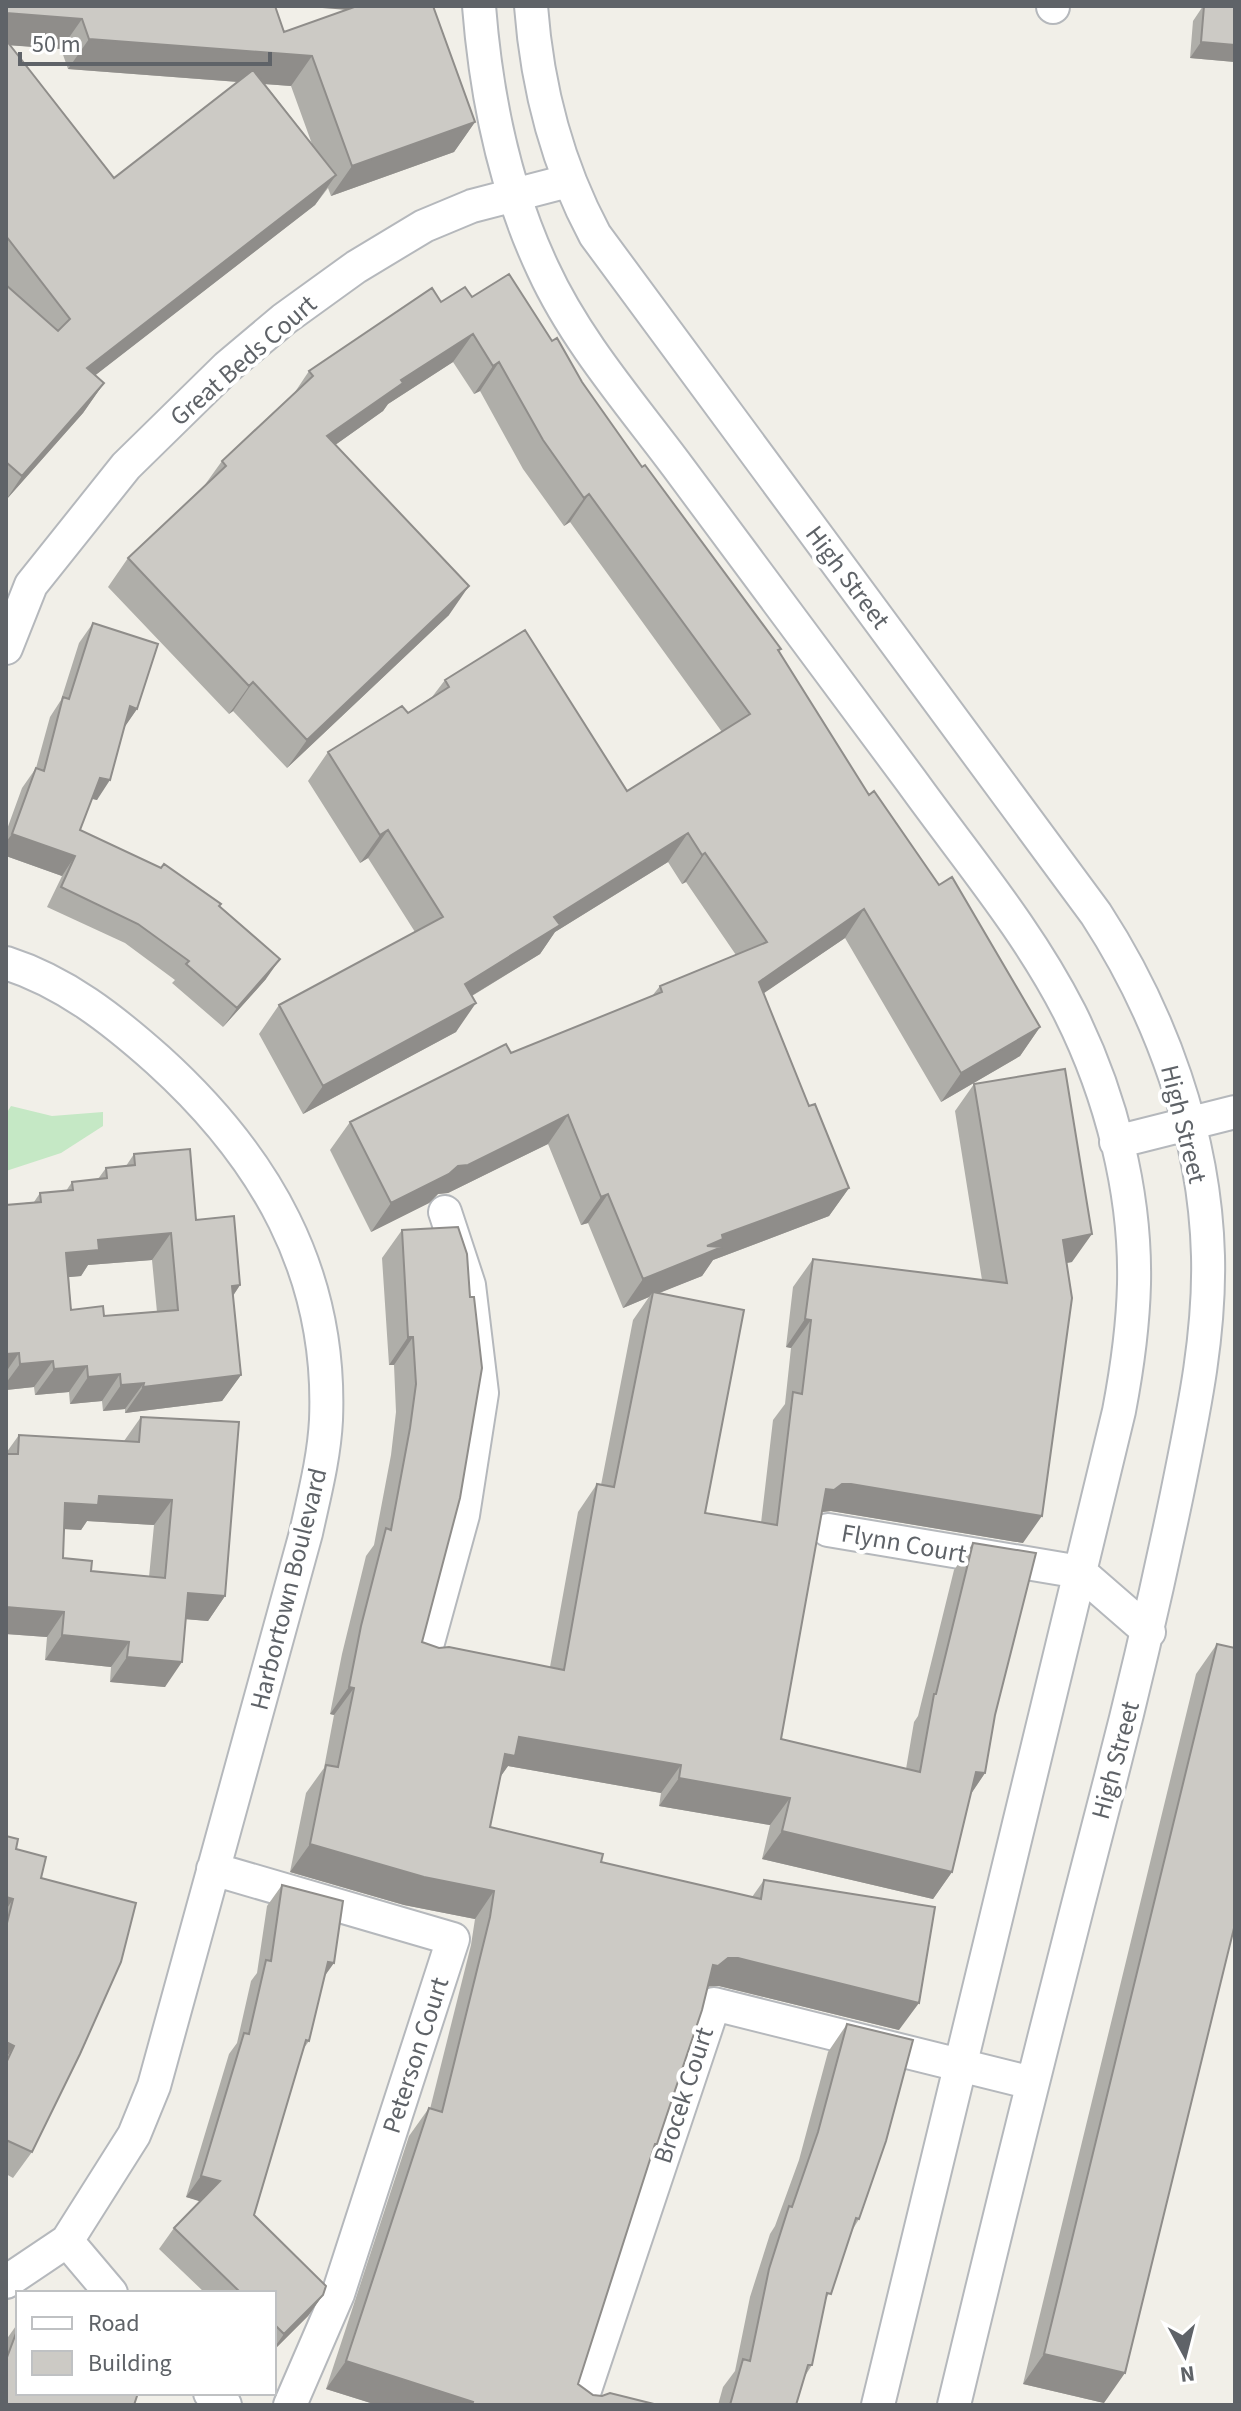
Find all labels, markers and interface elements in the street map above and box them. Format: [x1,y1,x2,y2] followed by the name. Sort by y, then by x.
[20,16,270,66] scale bar
[32,27,81,62] text: 50 m
[162,286,325,435] street label: Great Beds Court
[796,518,899,637] street label: High Street
[1151,1061,1216,1187] street label: High Street
[241,1464,336,1714] street label: Harbortown Boulevard
[839,1514,969,1573] street label: Flynn Court
[1082,1697,1149,1823] street label: High Street
[373,1972,458,2138] street label: Peterson Court
[644,2022,723,2168] street label: Brocek Court
[16,2291,276,2395] legend
[88,2306,140,2341] text: Road
[1145,2315,1225,2395] north arrow
[88,2346,172,2381] text: Building
[1178,2357,1197,2391] text: N

